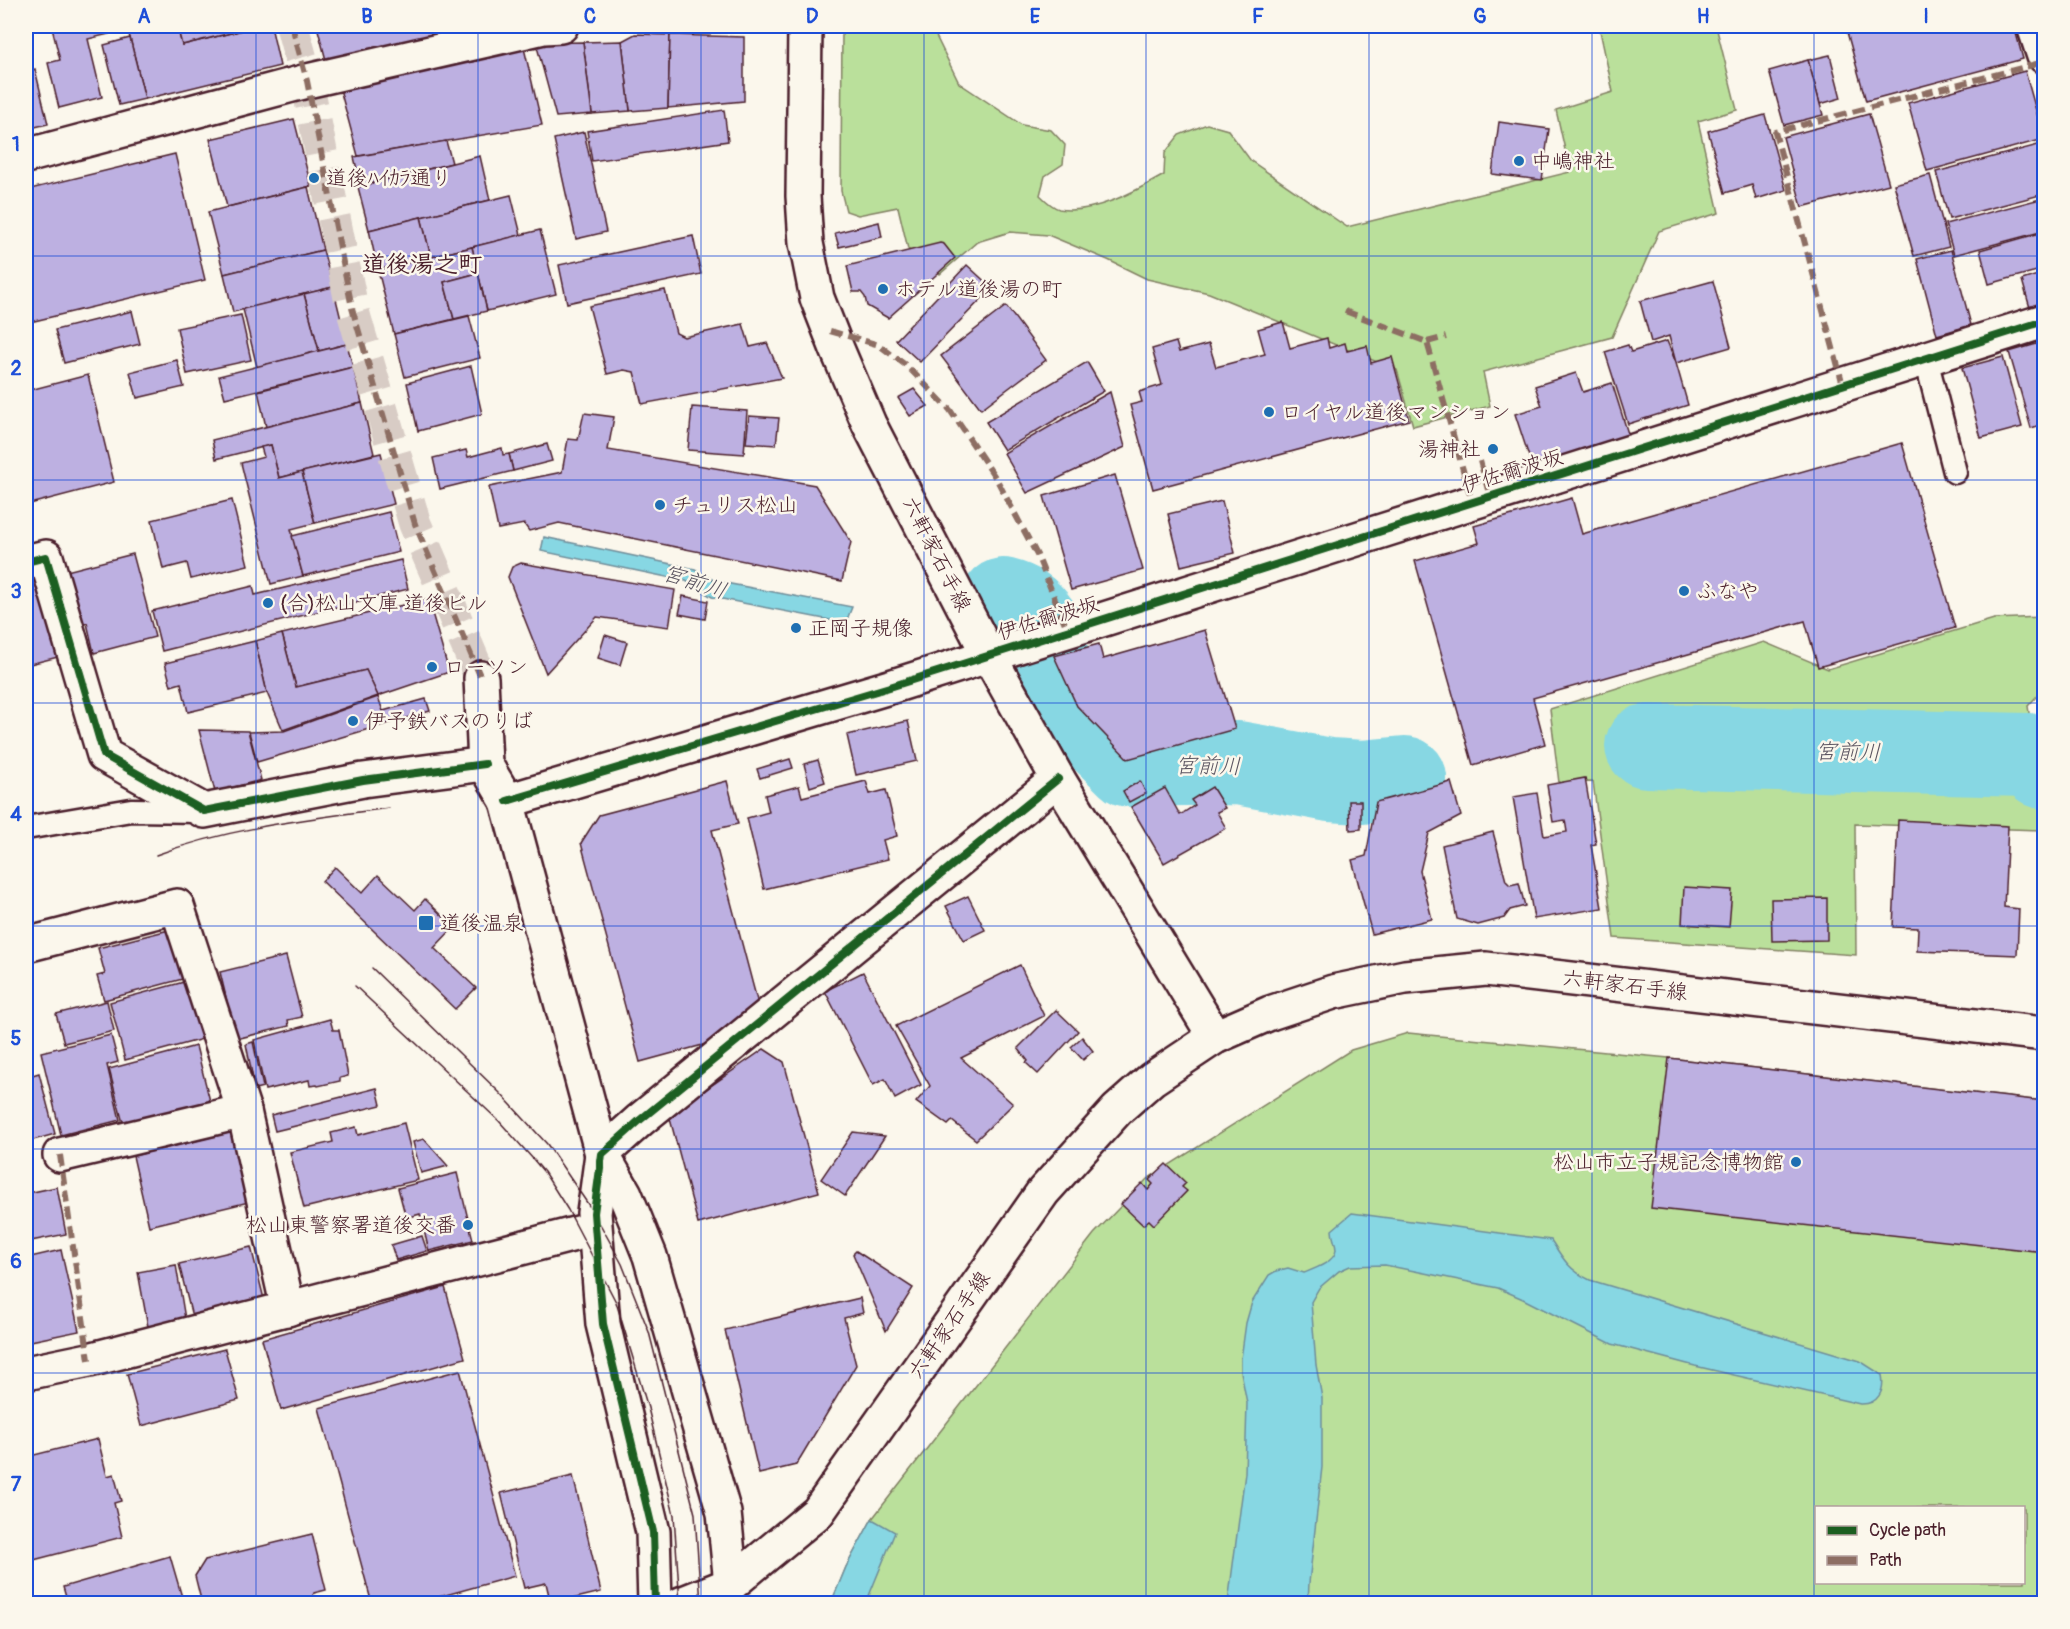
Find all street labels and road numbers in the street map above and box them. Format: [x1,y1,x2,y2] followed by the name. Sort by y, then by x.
[1458,443,1566,500] street label: 伊佐爾波坂
[896,492,977,616] street label: 六軒家石手線
[994,590,1102,647] street label: 伊佐爾波坂
[1561,964,1689,1007] street label: 六軒家石手線
[902,1266,997,1385] street label: 六軒家石手線

